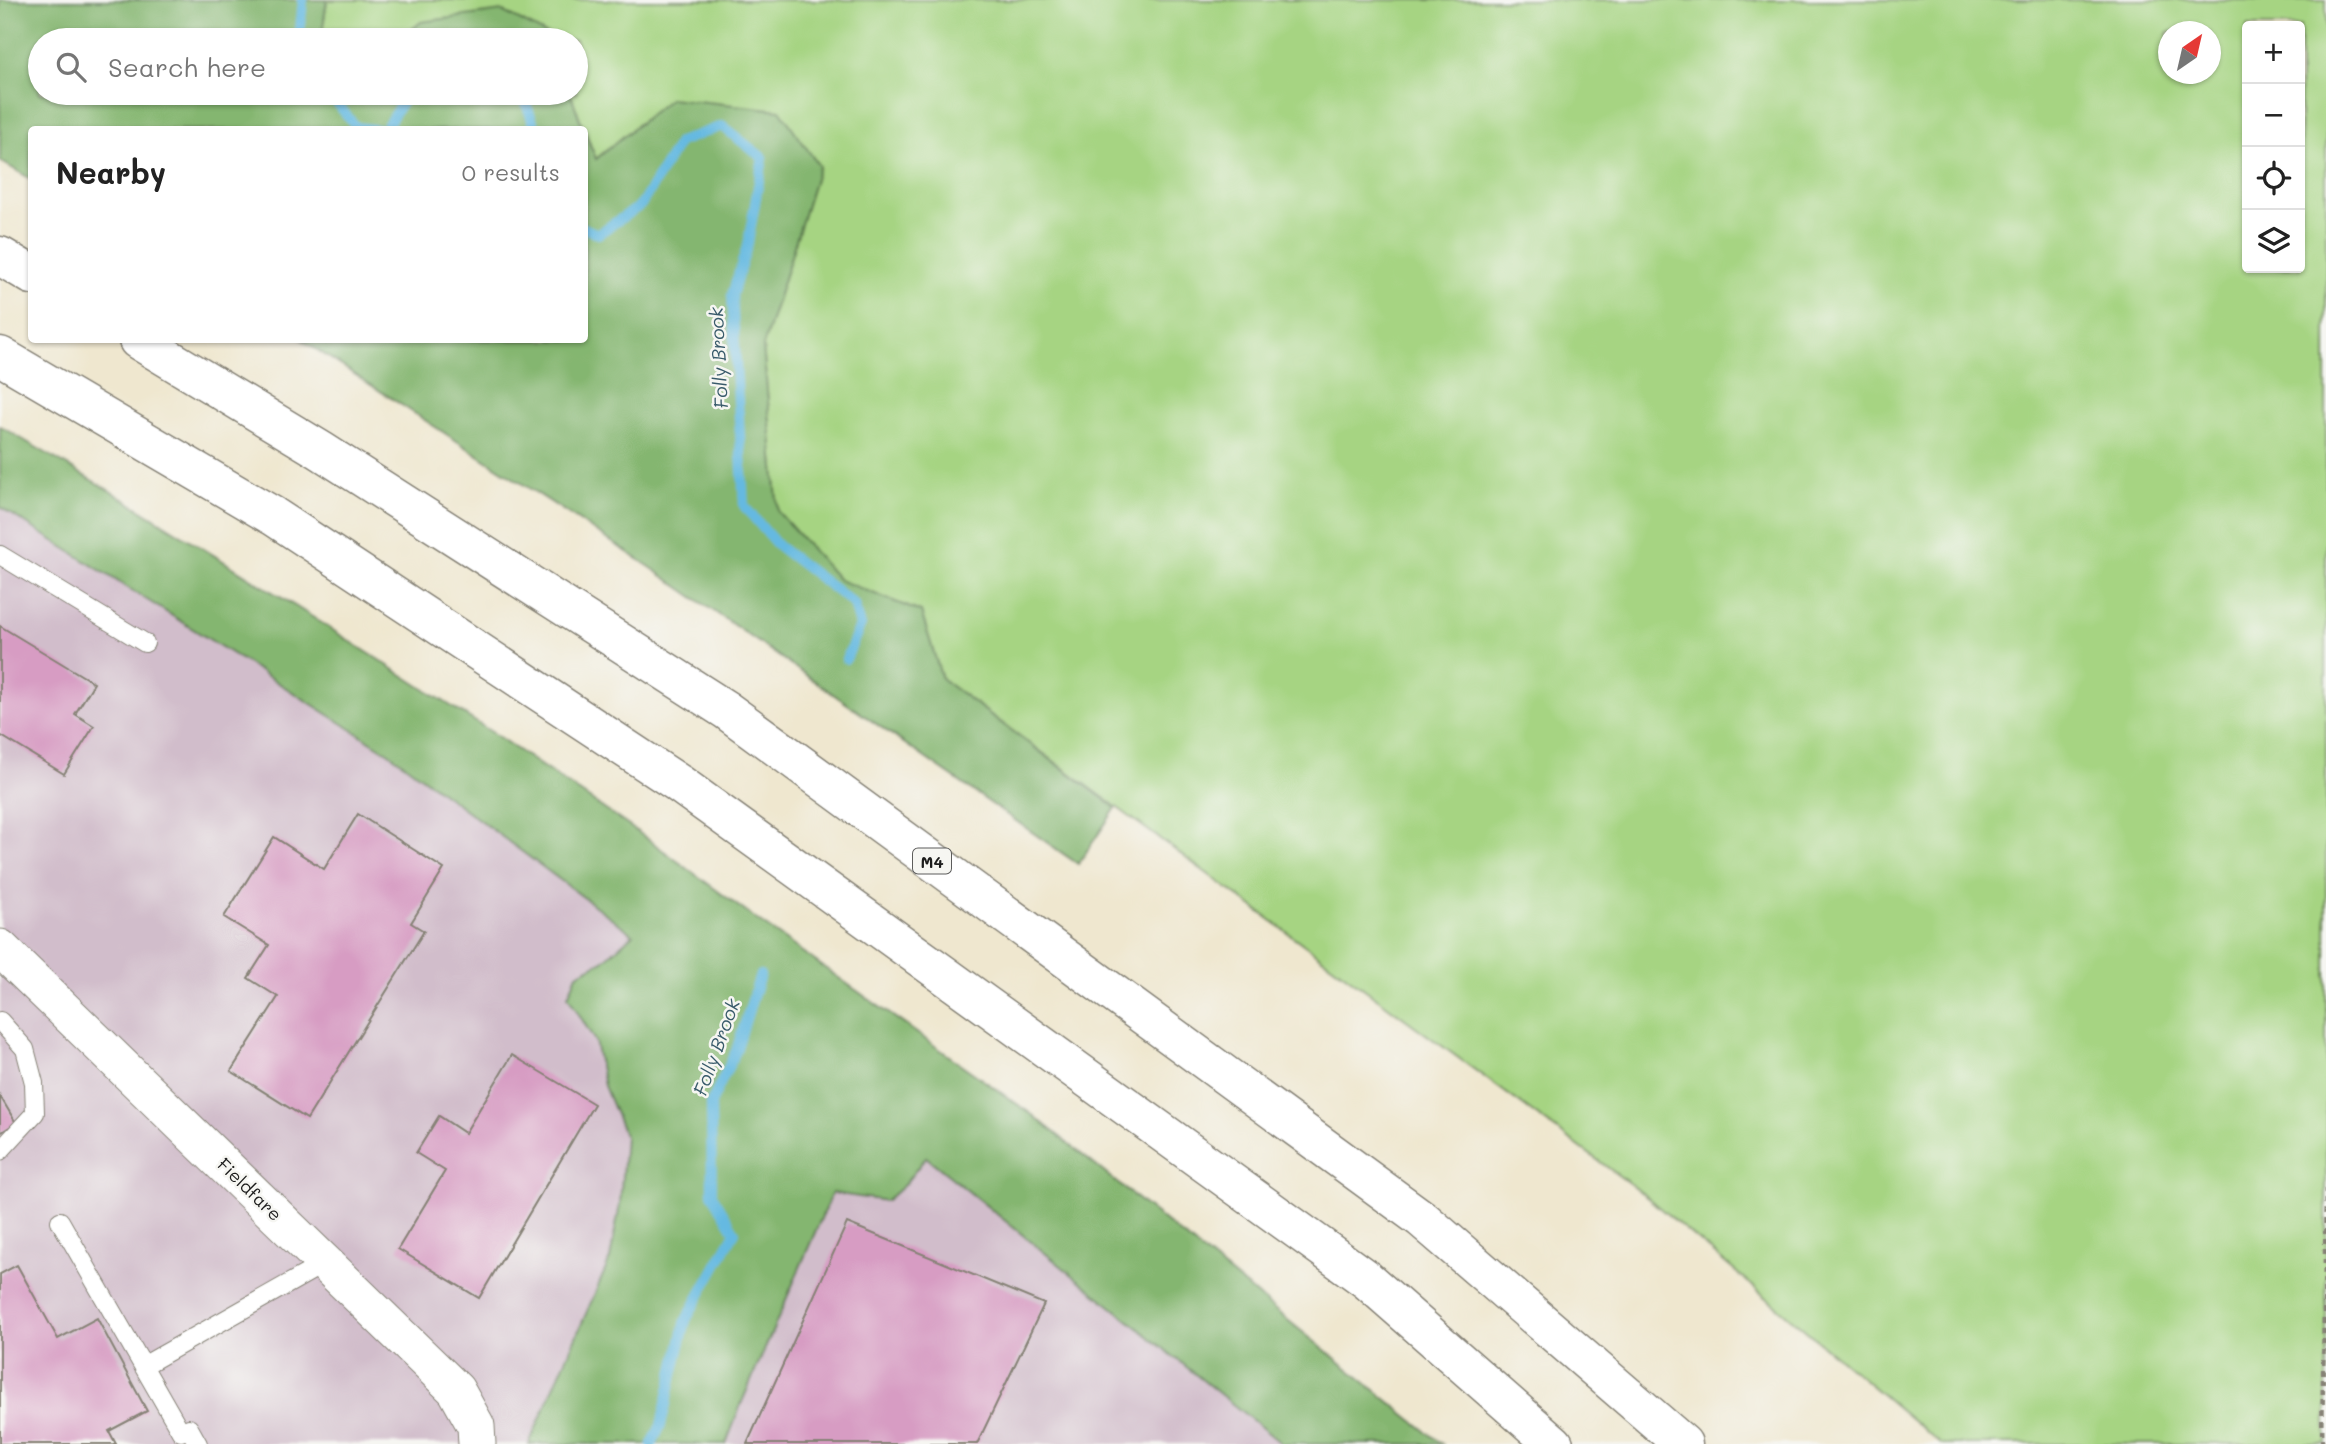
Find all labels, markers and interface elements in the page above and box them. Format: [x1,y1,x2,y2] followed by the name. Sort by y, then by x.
[2158,21,2221,84] north arrow
[2242,21,2305,273] map controls
[2242,21,2305,84] button: +
[28,28,588,105] search box
[52,48,90,86] icon: search
[108,50,266,84] text: Search here
[2242,84,2305,147] button: −
[2242,147,2305,210] button: locate
[56,152,166,192] text: Nearby
[462,157,560,187] text: 0 results
[2242,210,2305,273] button: layers
[703,306,733,409] water label: Folly Brook
[913,848,951,874] road number: M4
[687,994,745,1099] water label: Folly Brook
[213,1152,287,1226] street label: Fieldfare

